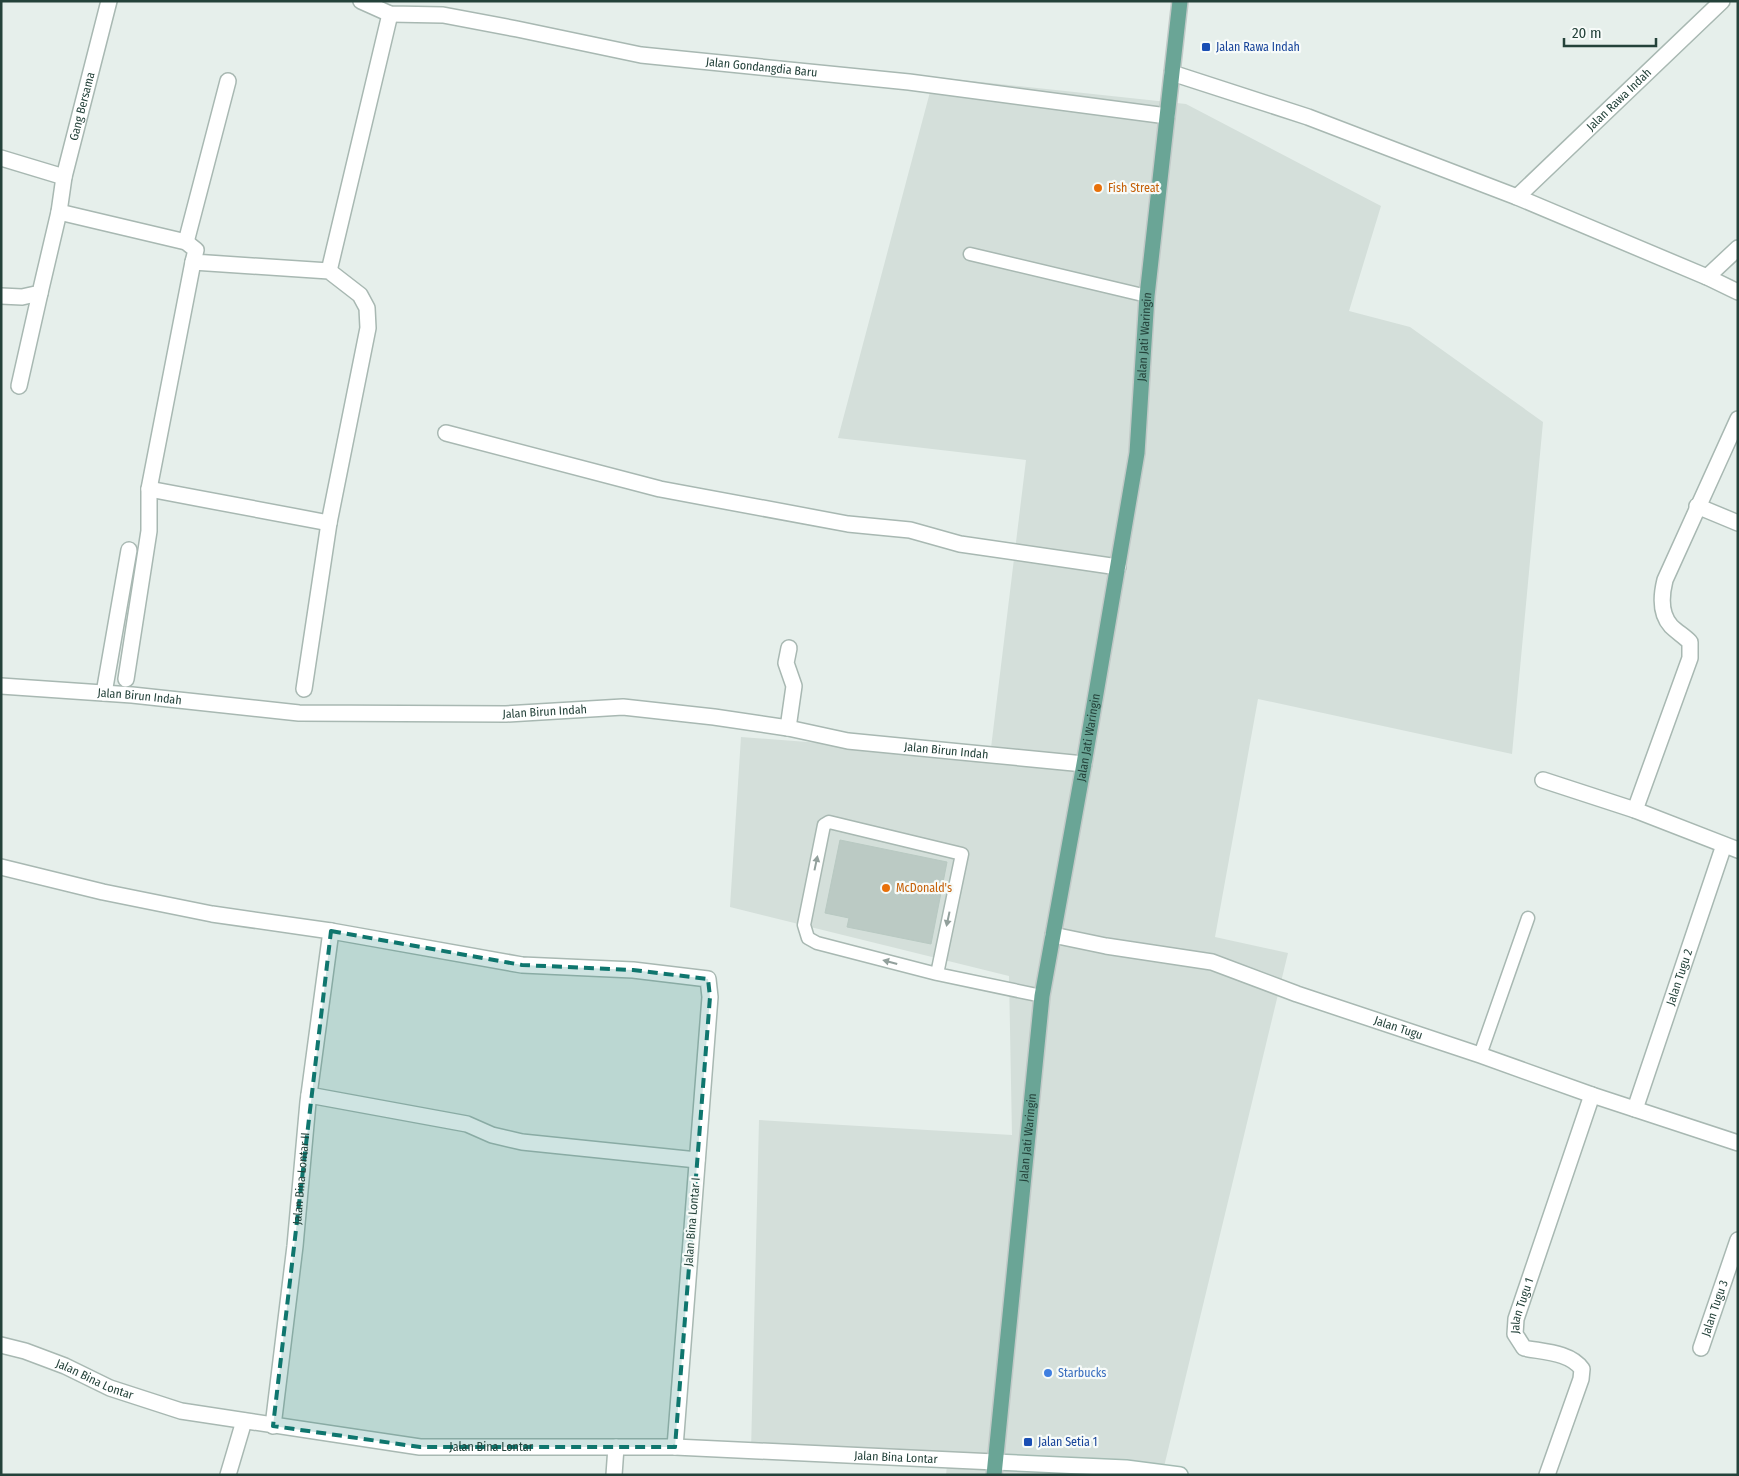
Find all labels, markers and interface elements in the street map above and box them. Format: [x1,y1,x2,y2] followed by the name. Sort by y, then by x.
[1564,15,1656,47] scale bar
[1572,24,1602,42] text: 20 m
[1216,40,1300,54] place label: Jalan Rawa Indah
[1200,41,1212,53] marker: Jalan Rawa Indah
[705,55,818,80] street label: Jalan Gondangdia Baru
[1584,65,1654,134] street label: Jalan Rawa Indah
[67,70,98,142] street label: Gang Bersama
[1108,181,1160,195] place label: Fish Streat
[1092,182,1104,194] marker: Fish Streat
[1135,292,1154,382] street label: Jalan Jati Waringin
[97,686,182,707] street label: Jalan Birun Indah
[1074,692,1103,783] street label: Jalan Jati Waringin
[502,702,587,721] street label: Jalan Birun Indah
[904,740,989,762] street label: Jalan Birun Indah
[813,854,821,870] one-way arrow
[896,881,952,895] place label: McDonald's
[880,882,892,894] marker: McDonald's
[944,911,952,927] one-way arrow
[1663,947,1695,1007] street label: Jalan Tugu 2
[882,958,897,966] one-way arrow
[1372,1013,1424,1042] street label: Jalan Tugu
[1016,1093,1039,1183] street label: Jalan Jati Waringin
[290,1132,312,1225] street label: Jalan Bina Lontar II
[681,1177,703,1267] street label: Jalan Bina Lontar I
[1508,1276,1536,1334] street label: Jalan Tugu 1
[1698,1278,1731,1338] street label: Jalan Tugu 3
[54,1356,136,1402] street label: Jalan Bina Lontar
[1058,1366,1106,1380] place label: Starbucks
[1042,1367,1054,1379] marker: Starbucks
[1038,1435,1097,1449] place label: Jalan Setia 1
[1022,1436,1034,1448] marker: Jalan Setia 1
[449,1440,534,1454] street label: Jalan Bina Lontar
[854,1448,939,1466] street label: Jalan Bina Lontar

